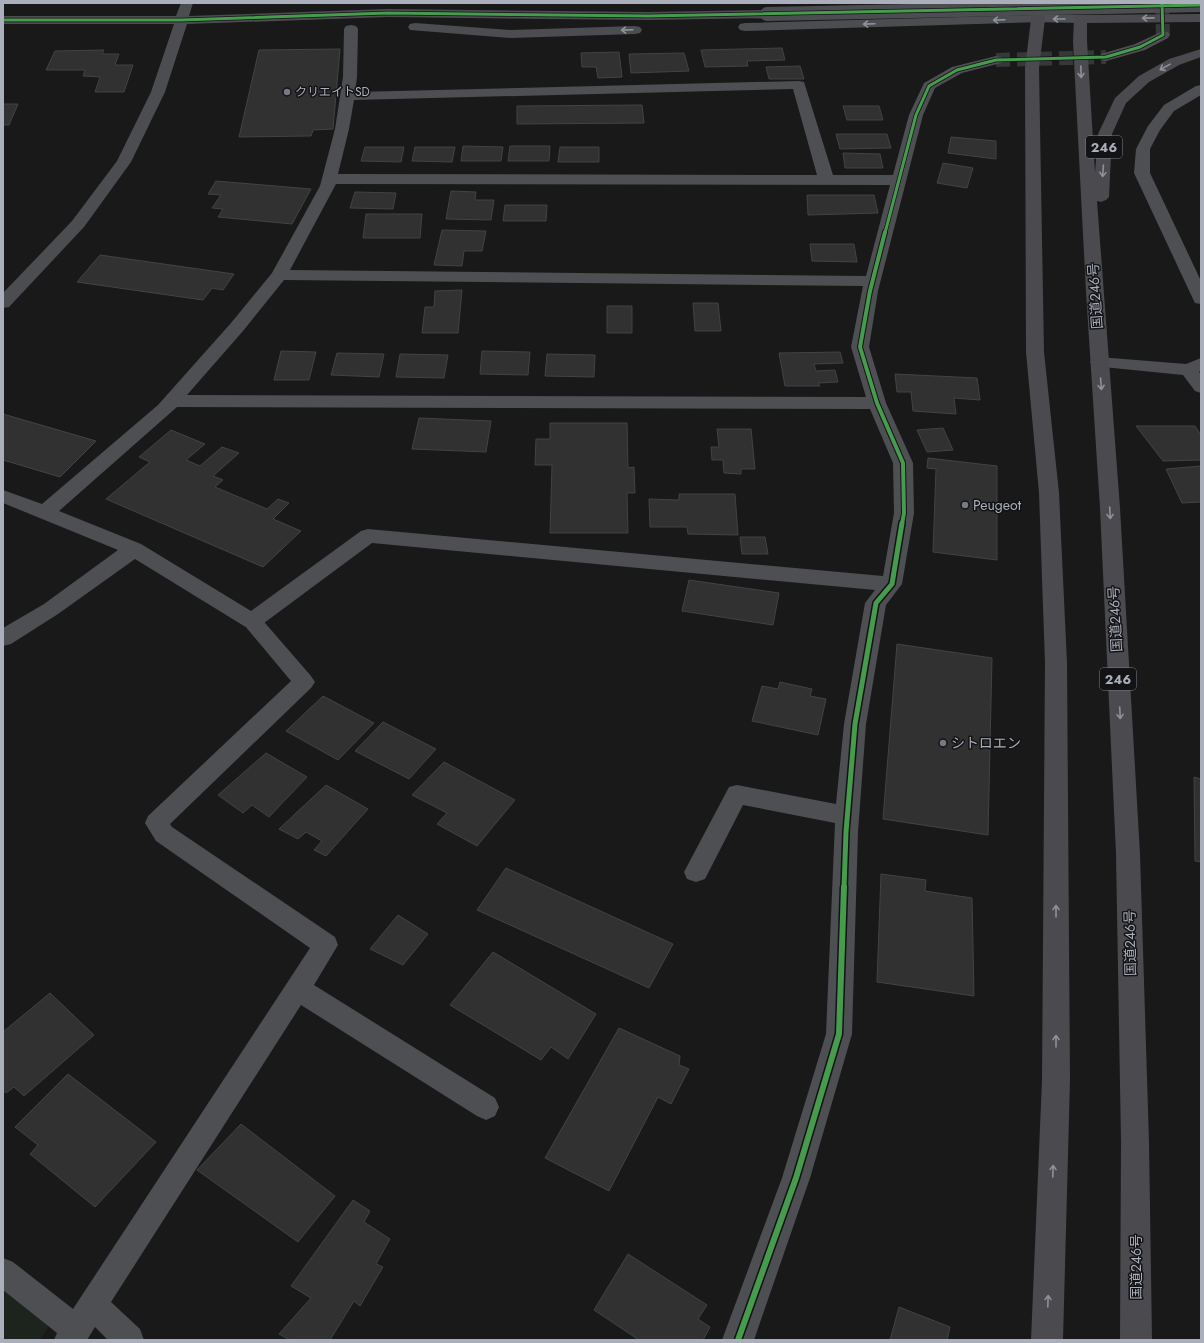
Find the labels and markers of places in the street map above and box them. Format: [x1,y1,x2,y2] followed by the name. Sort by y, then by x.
[295,83,370,101] place label: クリエイトSD
[282,87,292,97] marker: クリエイトSD
[973,495,1022,515] place label: Peugeot
[960,500,970,510] marker: Peugeot
[951,733,1021,753] place label: シトロエン
[938,738,948,748] marker: シトロエン

